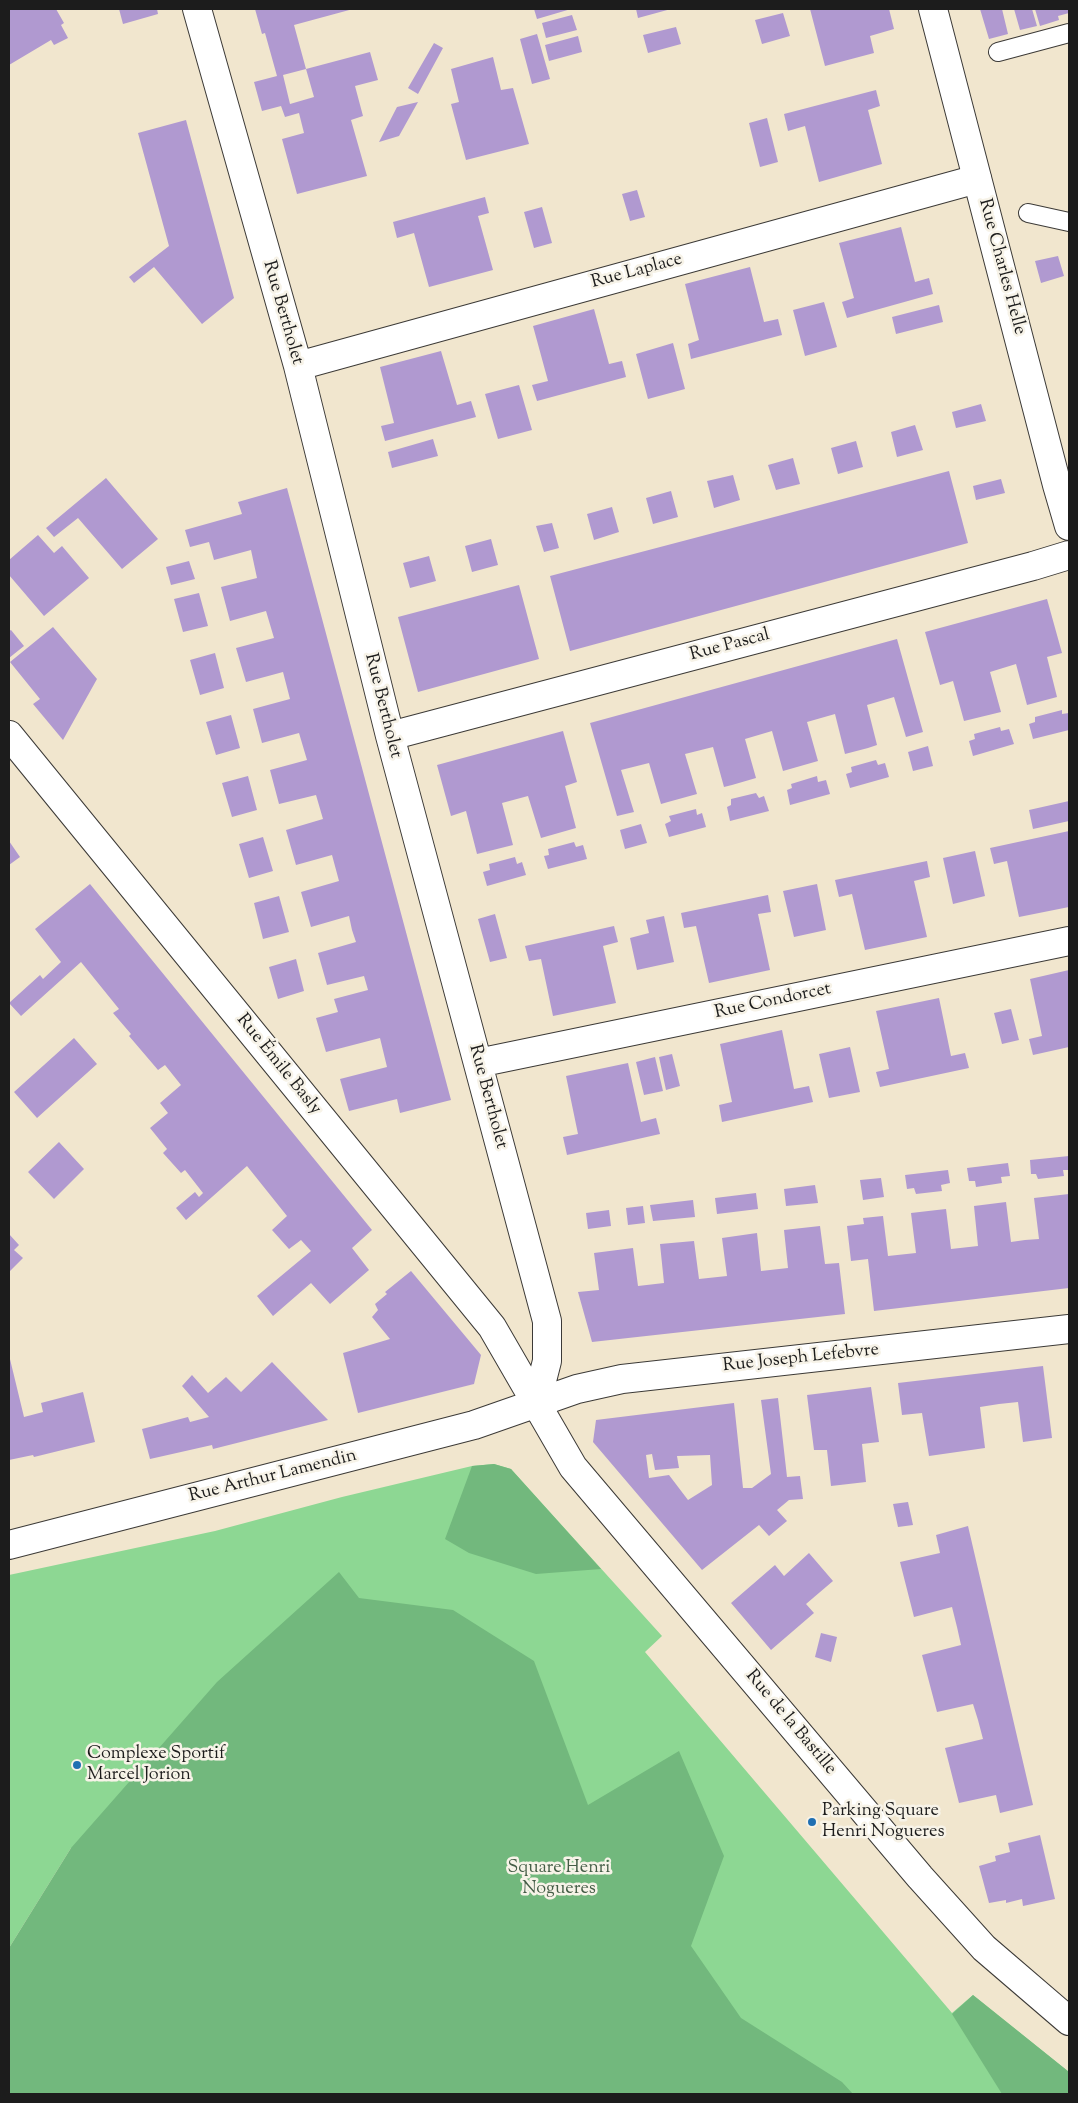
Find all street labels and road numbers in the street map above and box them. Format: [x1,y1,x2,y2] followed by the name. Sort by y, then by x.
[972,197,1030,337] street label: Rue Charles Helle
[589,249,685,295] street label: Rue Laplace
[257,259,307,367] street label: Rue Bertholet
[688,625,772,667] street label: Rue Pascal
[359,651,405,761] street label: Rue Bertholet
[713,979,833,1025] street label: Rue Condorcet
[231,1010,325,1120] street label: Rue Émile Basly
[463,1042,511,1152] street label: Rue Bertholet
[722,1340,880,1378] street label: Rue Joseph Lefebvre
[187,1446,359,1508] street label: Rue Arthur Lamendin
[740,1666,840,1780] street label: Rue de la Bastille

